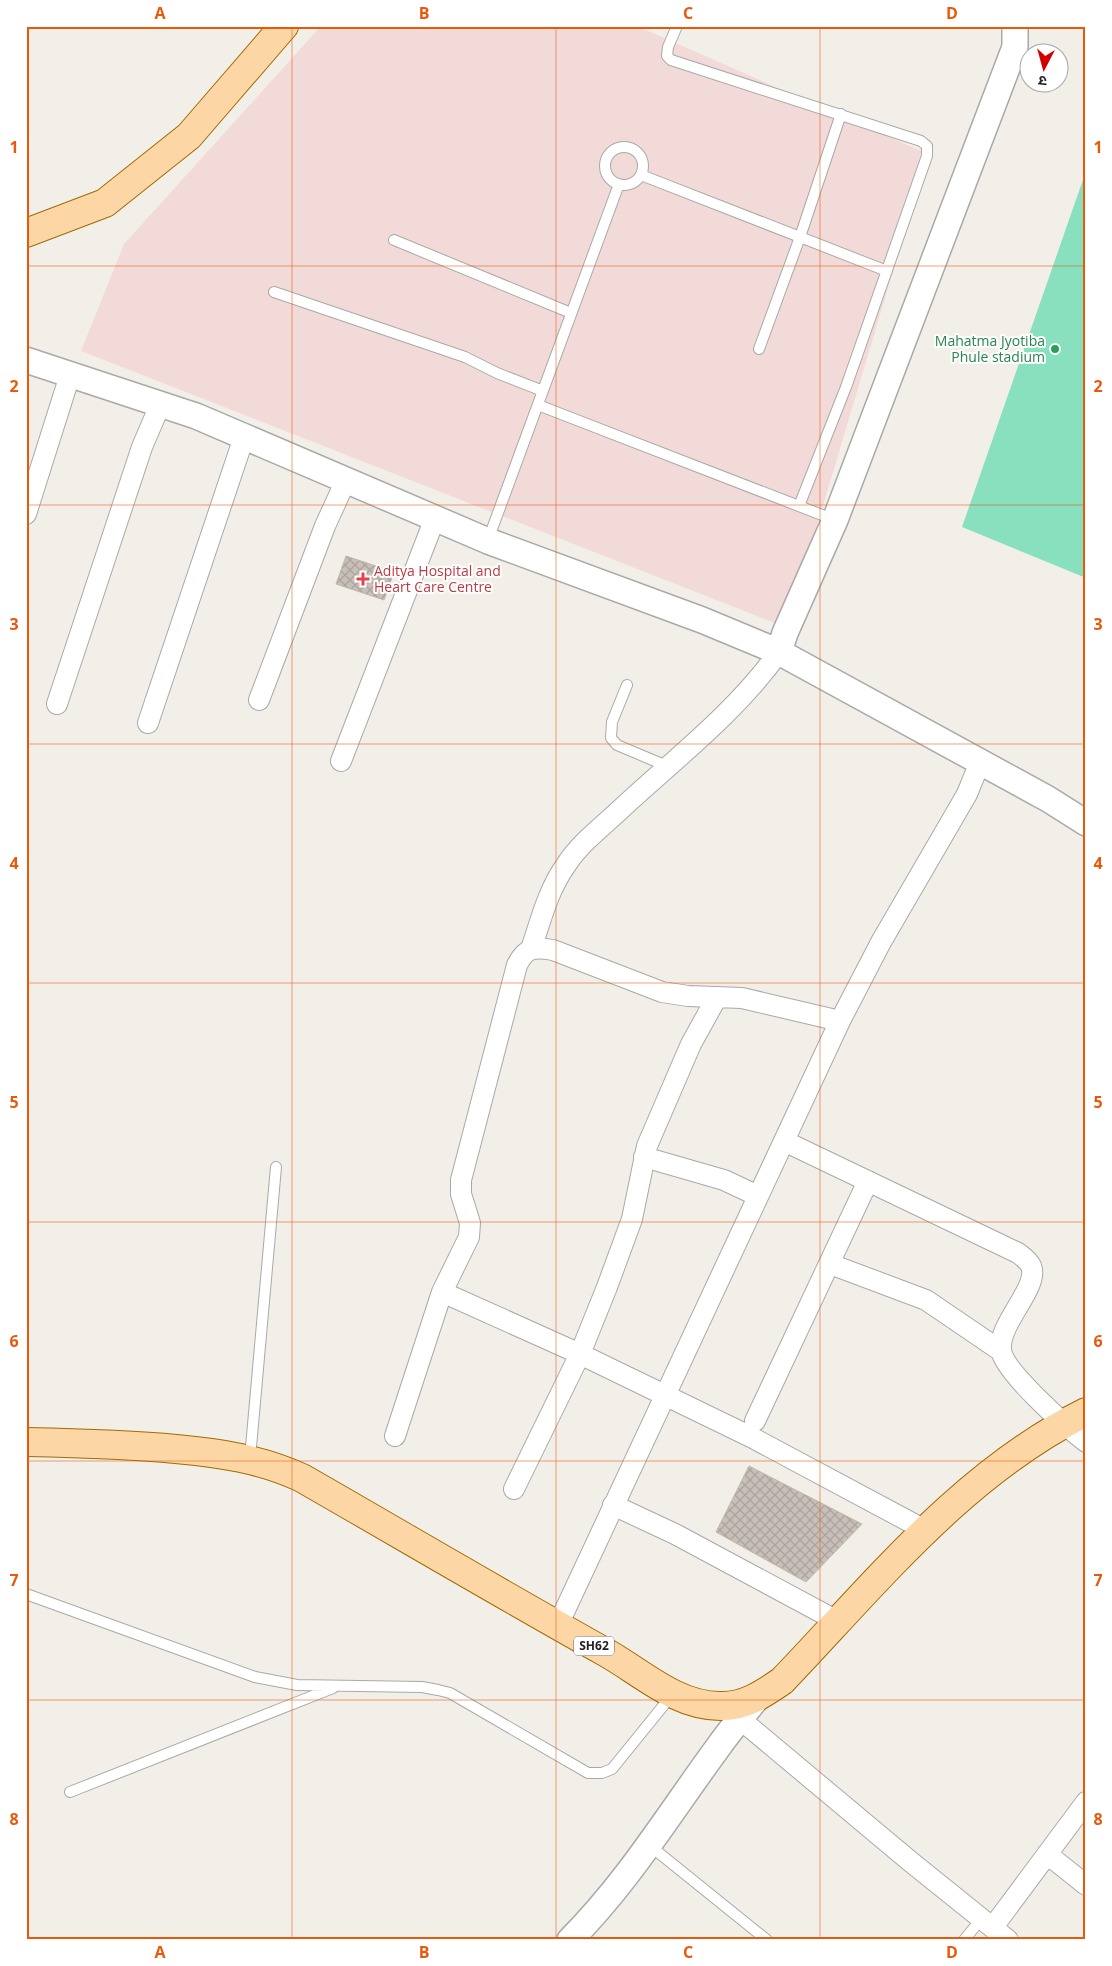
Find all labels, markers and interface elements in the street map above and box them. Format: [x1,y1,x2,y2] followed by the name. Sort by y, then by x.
[154,2,166,24] text: A
[419,2,429,24] text: B
[683,2,693,24] text: C
[946,2,958,24] text: D
[1020,42,1070,92] north arrow
[1037,71,1048,91] text: उ
[9,136,19,158] text: 1
[1093,136,1103,158] text: 1
[935,331,1045,366] place label: Mahatma Jyotiba Phule stadium
[1049,343,1061,355] marker: Mahatma Jyotiba Phule stadium
[9,375,19,397] text: 2
[1093,375,1103,397] text: 2
[374,561,501,596] place label: Aditya Hospital and Heart Care Centre
[356,572,370,586] marker: Aditya Hospital and Heart Care Centre
[9,613,19,635] text: 3
[1093,613,1103,635] text: 3
[9,852,19,874] text: 4
[1093,852,1103,874] text: 4
[9,1091,19,1113] text: 5
[1093,1091,1103,1113] text: 5
[9,1330,19,1352] text: 6
[1093,1330,1103,1352] text: 6
[9,1569,19,1591] text: 7
[1093,1569,1103,1591] text: 7
[574,1636,614,1655] road number: SH62
[9,1808,19,1830] text: 8
[1093,1808,1103,1830] text: 8
[154,1941,166,1963] text: A
[419,1941,429,1963] text: B
[683,1941,693,1963] text: C
[946,1941,958,1963] text: D

